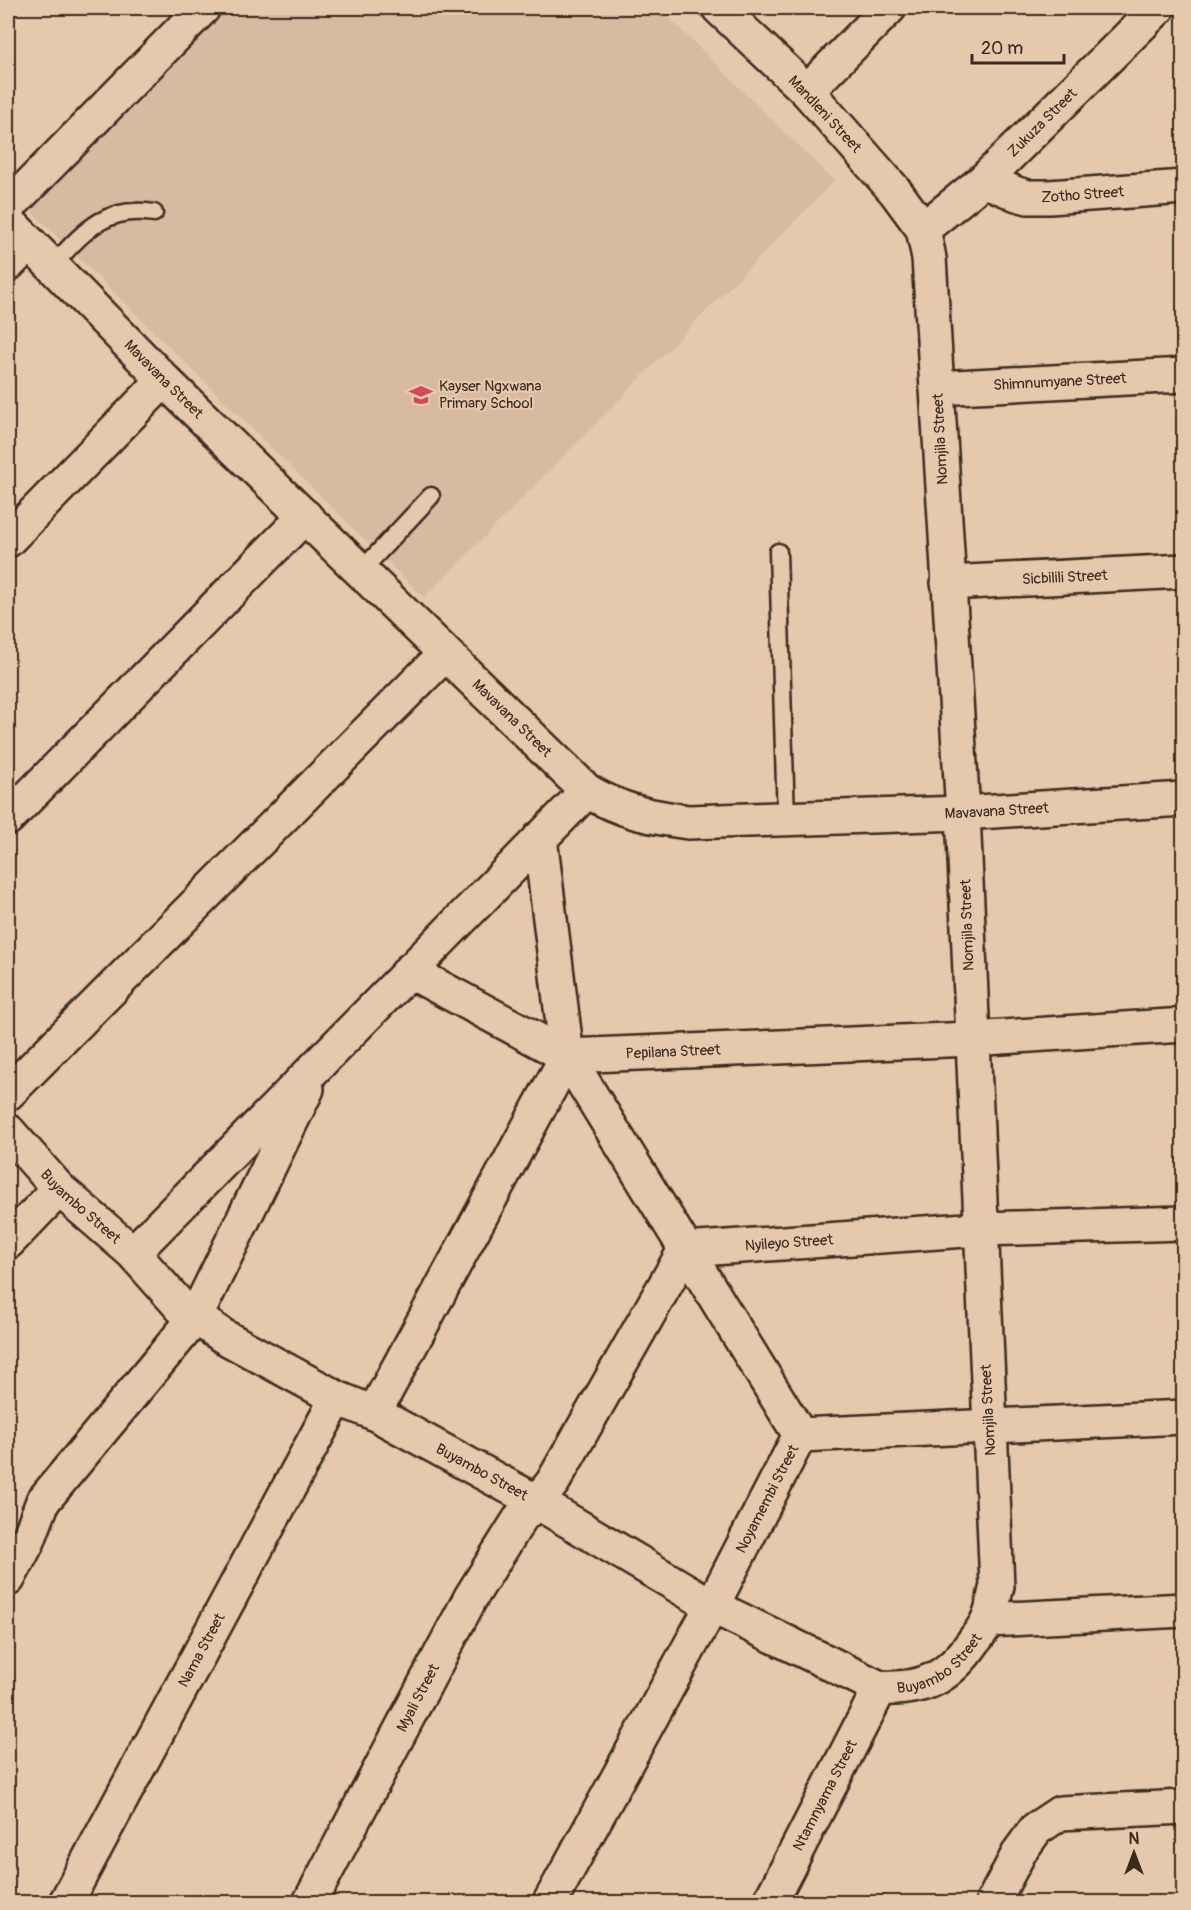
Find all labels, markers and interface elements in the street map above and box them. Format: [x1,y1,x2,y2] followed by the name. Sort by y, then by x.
[972,27,1064,65] scale bar
[981,37,1023,60] text: 20 m
[784,72,866,158] street label: Mandleni Street
[1004,84,1082,161] street label: Zukuza Street
[1041,182,1126,207] street label: Zotho Street
[120,336,208,424] street label: Mavavana Street
[993,369,1128,395] street label: Shimnumyane Street
[439,377,541,413] place label: Kayser Ngxwana Primary School
[408,382,434,408] school or university icon: Kayser Ngxwana Primary School
[929,392,952,485] street label: Nomjila Street
[1022,566,1109,589] street label: Sicbilili Street
[468,675,556,762] street label: Mavavana Street
[944,799,1050,824] street label: Mavavana Street
[956,878,979,971] street label: Nomjila Street
[625,1041,722,1064] street label: Pepilana Street
[36,1166,125,1249] street label: Buyambo Street
[744,1230,835,1256] street label: Nyileyo Street
[977,1363,1000,1456] street label: Nomjila Street
[432,1440,532,1506] street label: Buyambo Street
[732,1441,804,1557] street label: Noyamembi Street
[174,1609,230,1691] street label: Nama Street
[896,1629,987,1698] street label: Buyambo Street
[393,1660,444,1735] street label: Myali Street
[789,1736,862,1854] street label: Ntamnyama Street
[1104,1823,1164,1883] north arrow
[1129,1829,1140,1849] text: N

